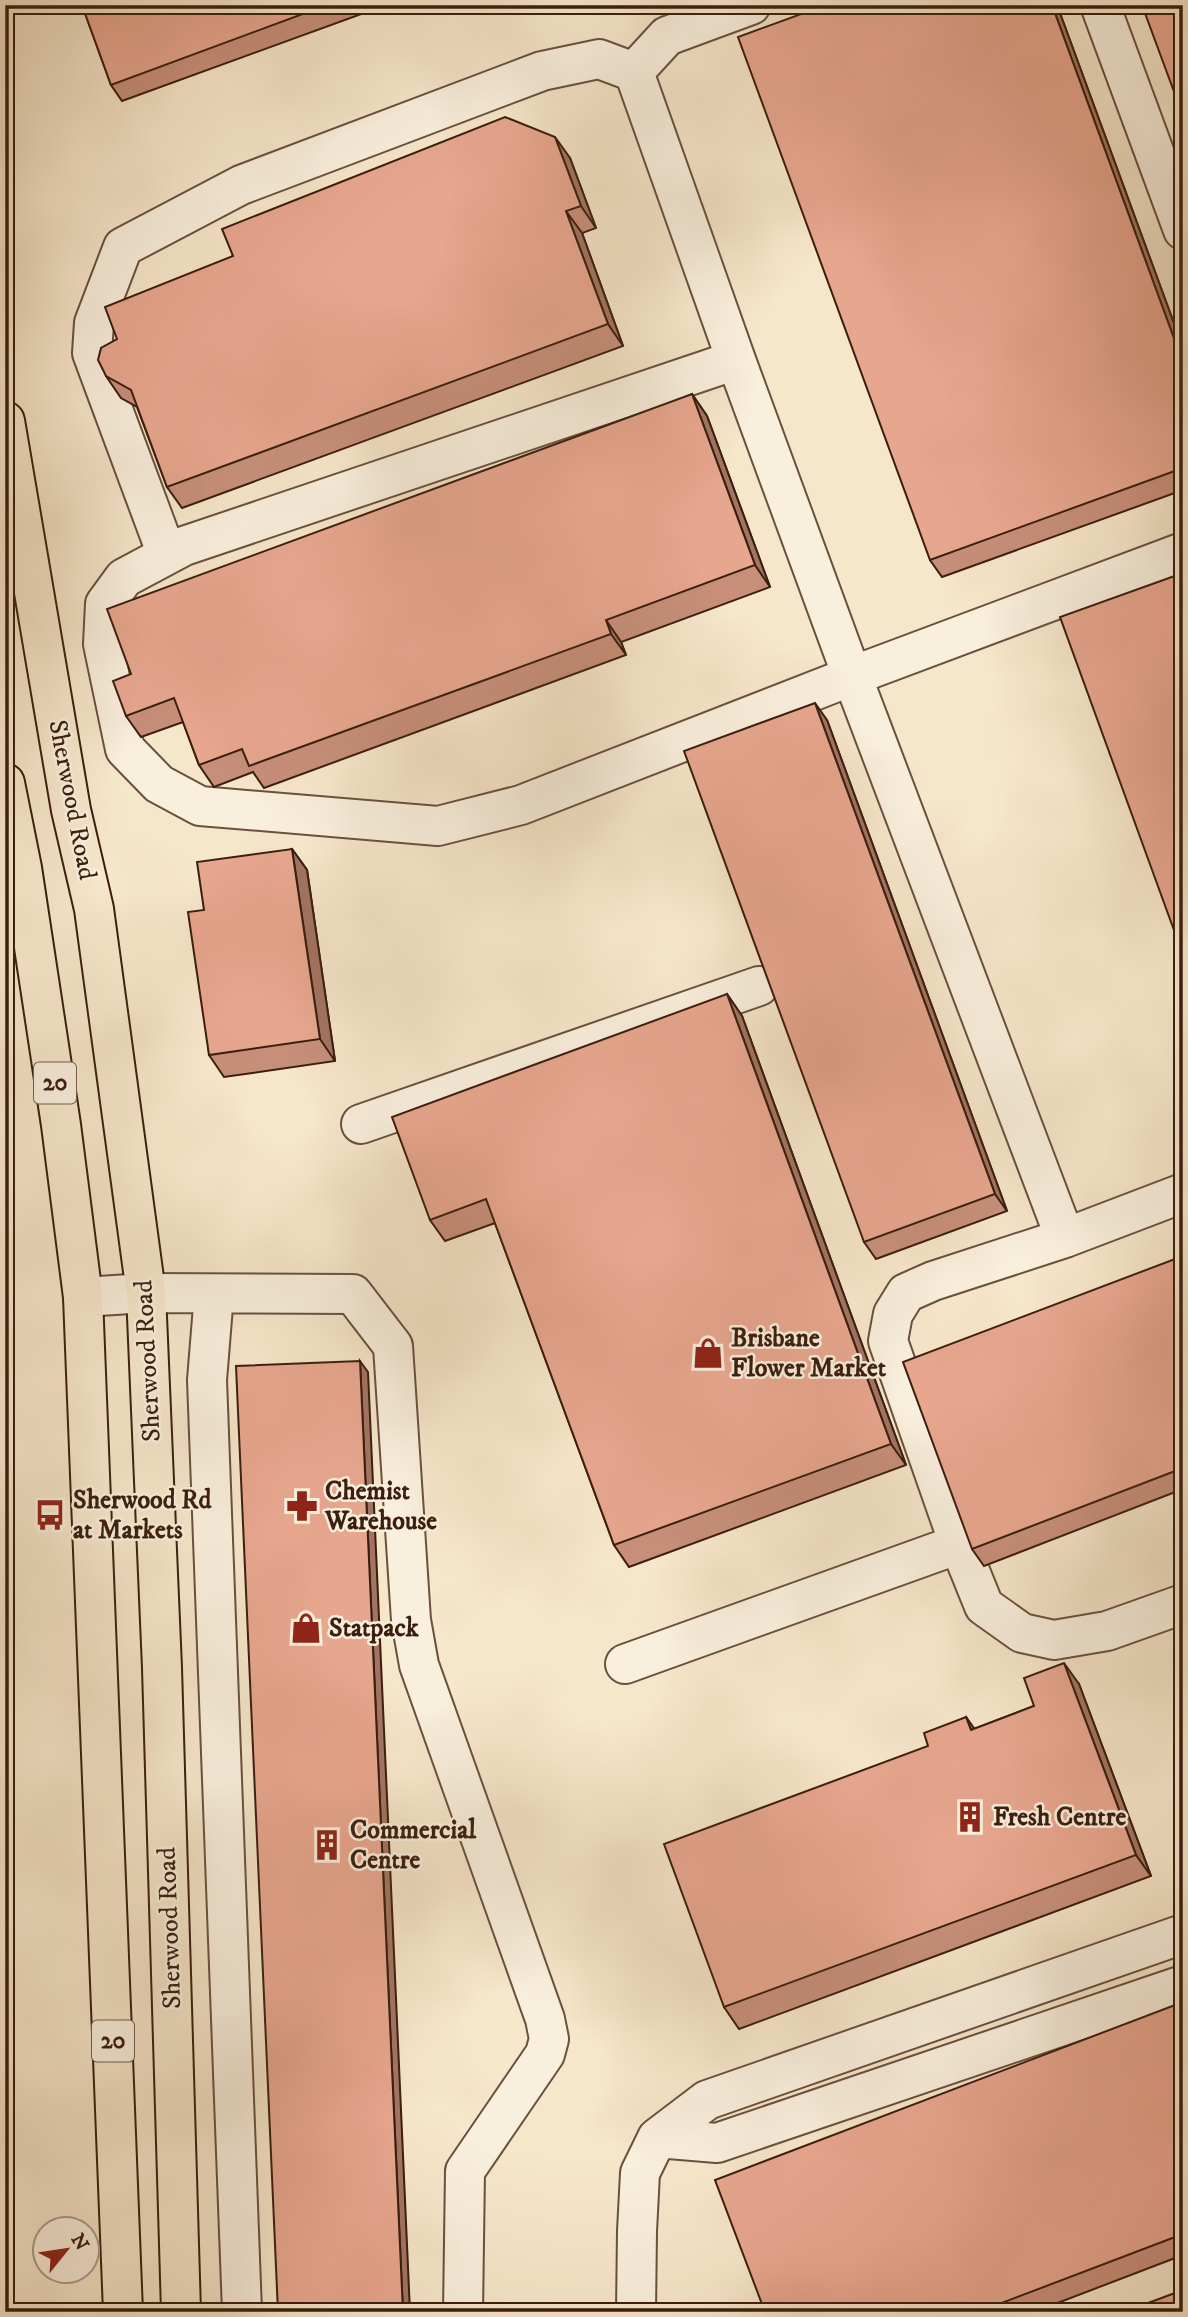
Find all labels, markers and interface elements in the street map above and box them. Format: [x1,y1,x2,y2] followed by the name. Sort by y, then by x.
[40,717,104,883] street label: Sherwood Road
[34,1063,76,1104] road number: 20
[127,1279,169,1443] street label: Sherwood Road
[731,1322,887,1385] place label: Brisbane Flower Market
[691,1336,725,1370] shop icon: Brisbane Flower Market
[324,1475,437,1538] place label: Chemist Warehouse
[73,1484,213,1547] place label: Sherwood Rd at Markets
[285,1489,319,1523] pharmacy icon: Chemist Warehouse
[33,1498,67,1532] bus stop icon: Sherwood Rd at Markets
[289,1611,323,1645] shop icon: Statpack
[329,1612,420,1645] place label: Statpack
[953,1800,987,1834] building icon: Fresh Centre
[993,1801,1126,1834] place label: Fresh Centre
[350,1814,477,1877] place label: Commercial Centre
[310,1828,344,1862] building icon: Commercial Centre
[151,1846,189,2010] street label: Sherwood Road
[92,2020,134,2062] road number: 20
[32,2216,102,2286] north arrow
[66,2230,93,2255] text: N

